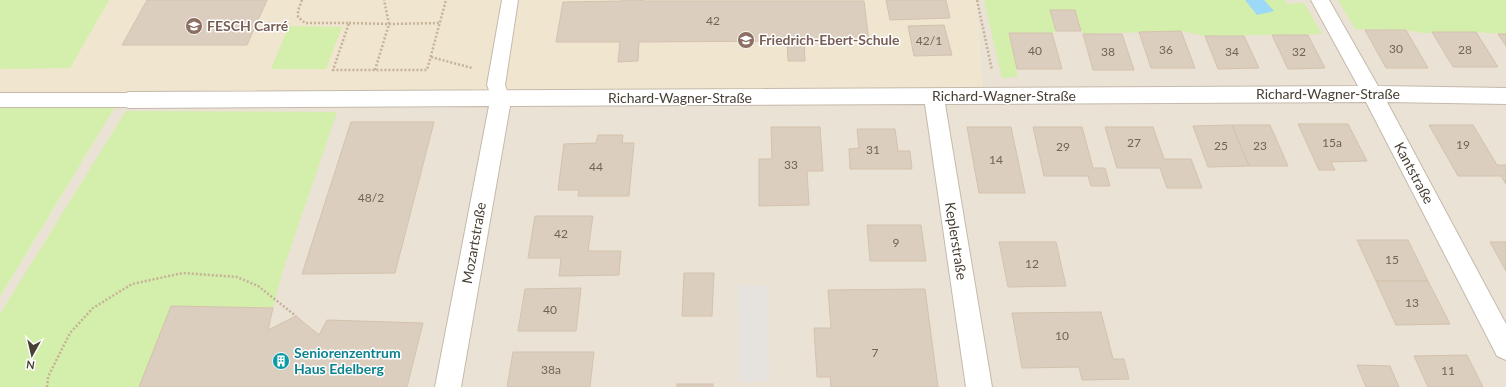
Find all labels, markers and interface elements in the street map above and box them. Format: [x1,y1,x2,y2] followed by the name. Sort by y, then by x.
[706,13,720,28] house number: 42
[184,16,204,36] school or university icon: FESCH Carré
[207,17,289,34] place label: FESCH Carré
[736,30,756,50] school or university icon: Friedrich-Ebert-Schule
[759,31,900,48] place label: Friedrich-Ebert-Schule
[916,33,942,48] house number: 42/1
[1389,41,1403,56] house number: 30
[1159,42,1173,57] house number: 36
[1458,42,1472,57] house number: 28
[1028,43,1042,58] house number: 40
[1101,44,1115,59] house number: 38
[1225,44,1239,59] house number: 34
[1292,44,1306,59] house number: 32
[1256,85,1400,102] street label: Richard-Wagner-Straße
[932,87,1076,104] street label: Richard-Wagner-Straße
[608,89,752,106] street label: Richard-Wagner-Straße
[1127,135,1141,150] house number: 27
[1322,135,1342,150] house number: 15a
[1456,137,1470,152] house number: 19
[1214,138,1228,153] house number: 25
[1253,138,1267,153] house number: 23
[1056,139,1070,154] house number: 29
[1391,139,1438,207] street label: Kantstraße
[866,142,880,157] house number: 31
[989,152,1003,167] house number: 14
[784,157,798,172] house number: 33
[589,159,603,174] house number: 44
[358,190,384,205] house number: 48/2
[458,201,489,285] street label: Mozartstraße
[942,201,971,281] street label: Keplerstraße
[554,226,568,241] house number: 42
[893,235,900,250] house number: 9
[1385,252,1399,267] house number: 15
[1025,256,1039,271] house number: 12
[1405,295,1419,310] house number: 13
[543,302,557,317] house number: 40
[1055,328,1069,343] house number: 10
[12,335,52,375] north arrow
[294,344,401,377] place label: Seniorenzentrum Haus Edelberg
[872,345,879,360] house number: 7
[271,351,291,371] building icon: Seniorenzentrum Haus Edelberg
[25,358,36,372] text: N
[541,362,561,377] house number: 38a
[1441,363,1455,378] house number: 11

